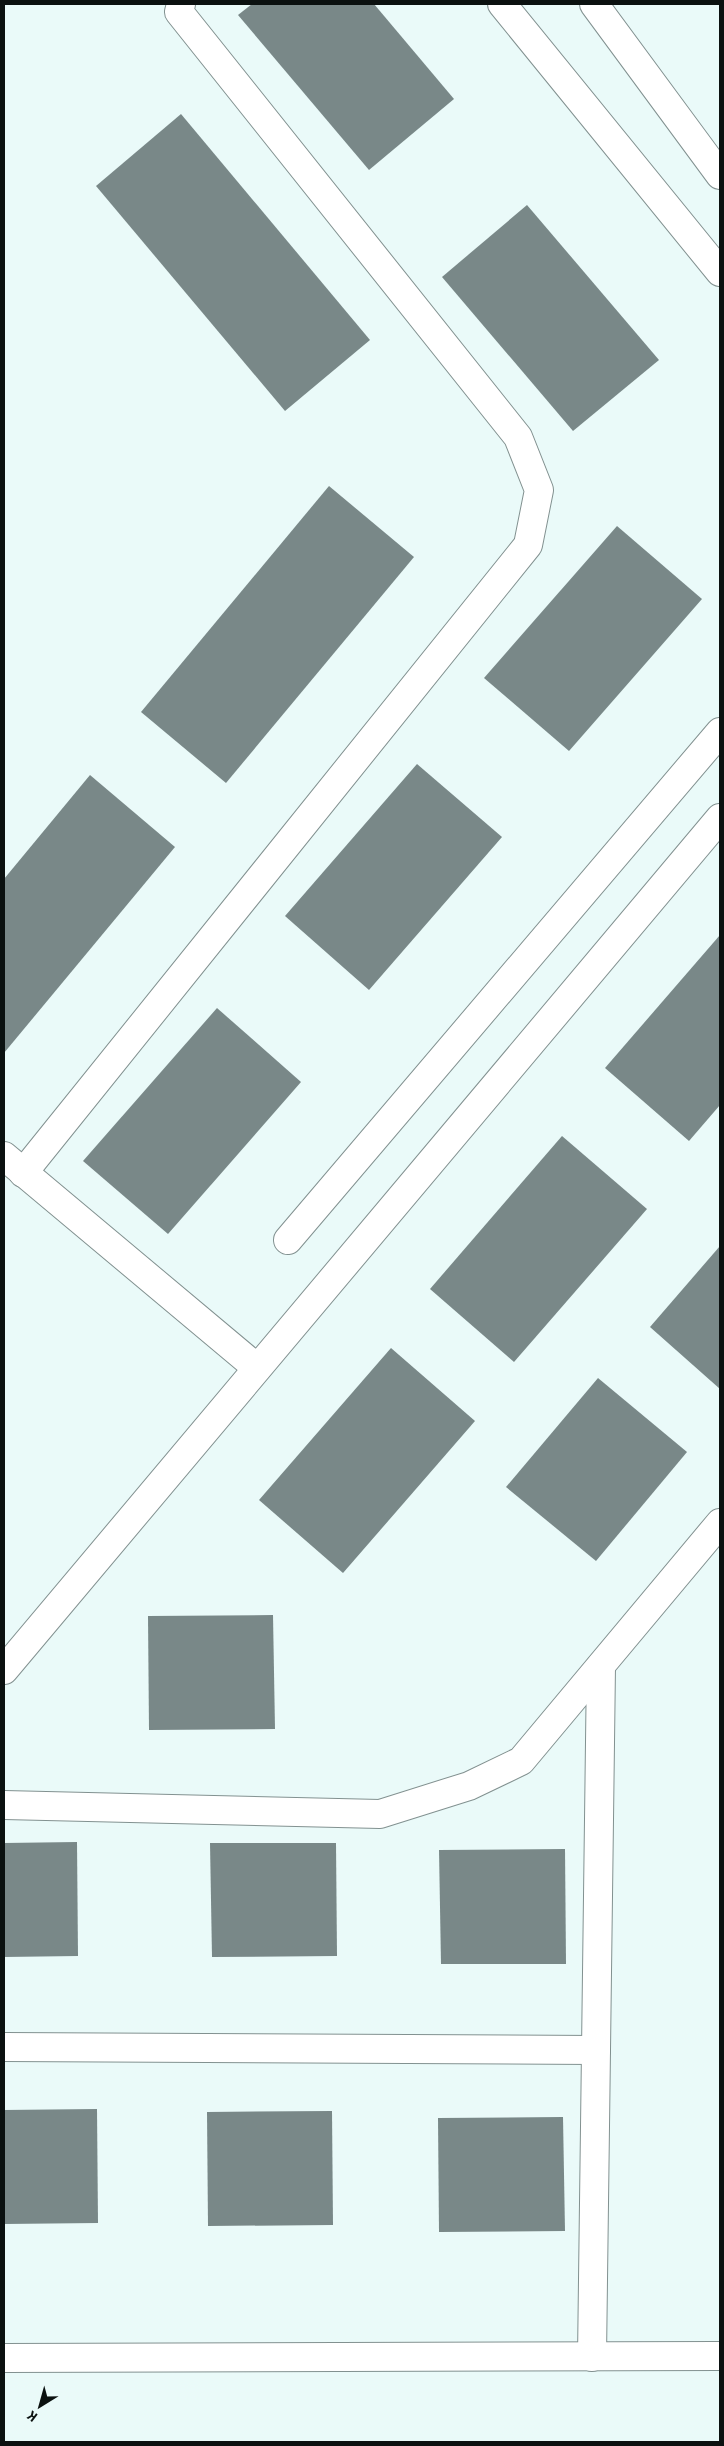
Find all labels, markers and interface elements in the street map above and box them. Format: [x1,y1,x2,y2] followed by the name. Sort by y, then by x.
[15,2381,65,2431] north arrow
[22,2405,42,2428] text: K

